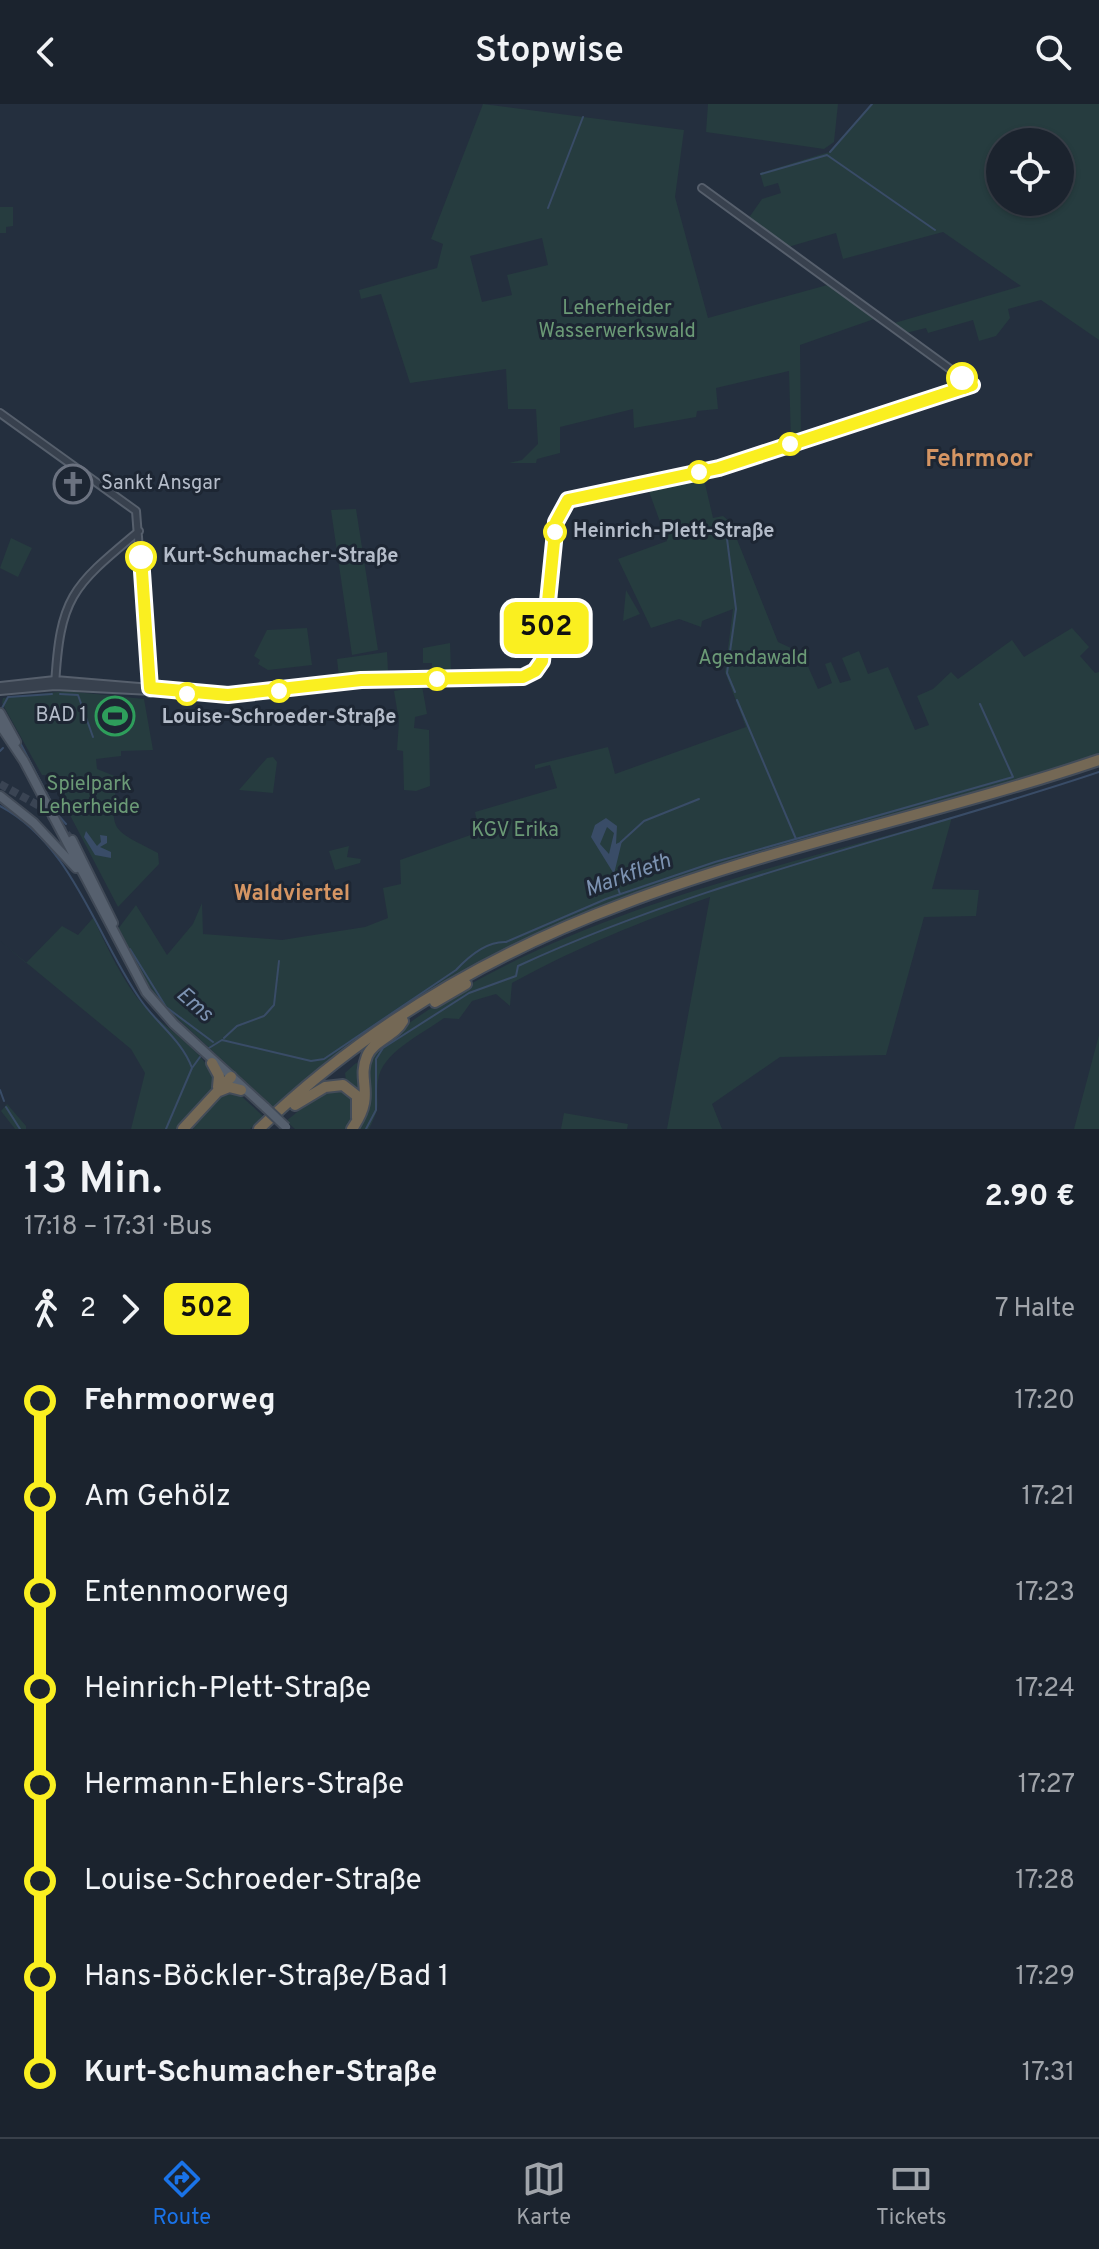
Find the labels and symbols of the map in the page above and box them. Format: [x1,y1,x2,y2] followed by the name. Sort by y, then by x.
[538,296,696,345] park label: Leherheider Wasserwerkswald
[947,363,977,393] unlabelled marker
[779,433,801,455] unlabelled marker
[925,445,1033,475] district label: Fehrmoor
[688,461,710,483] unlabelled marker
[52,463,94,505] church icon: Sankt Ansgar
[101,471,221,497] place label: Sankt Ansgar
[573,519,774,545] place label: Heinrich-Plett-Straße
[544,521,566,543] marker: Heinrich-Plett-Straße
[126,542,156,572] marker: Kurt-Schumacher-Straße
[163,544,398,570] place label: Kurt-Schumacher-Straße
[500,602,592,654] line badge: 502
[698,646,808,672] park label: Agendawald
[426,668,448,690] unlabelled marker
[268,680,290,702] marker: Louise-Schroeder-Straße
[176,683,198,705] unlabelled marker
[94,695,136,737] sports icon: BAD 1
[36,703,87,729] place label: BAD 1
[162,705,396,731] place label: Louise-Schroeder-Straße
[38,772,140,821] park label: Spielpark Leherheide
[471,818,559,844] park label: KGV Erika
[581,848,675,904] water label: Markfleth
[234,881,350,908] district label: Waldviertel
[170,982,219,1029] water label: Ems

